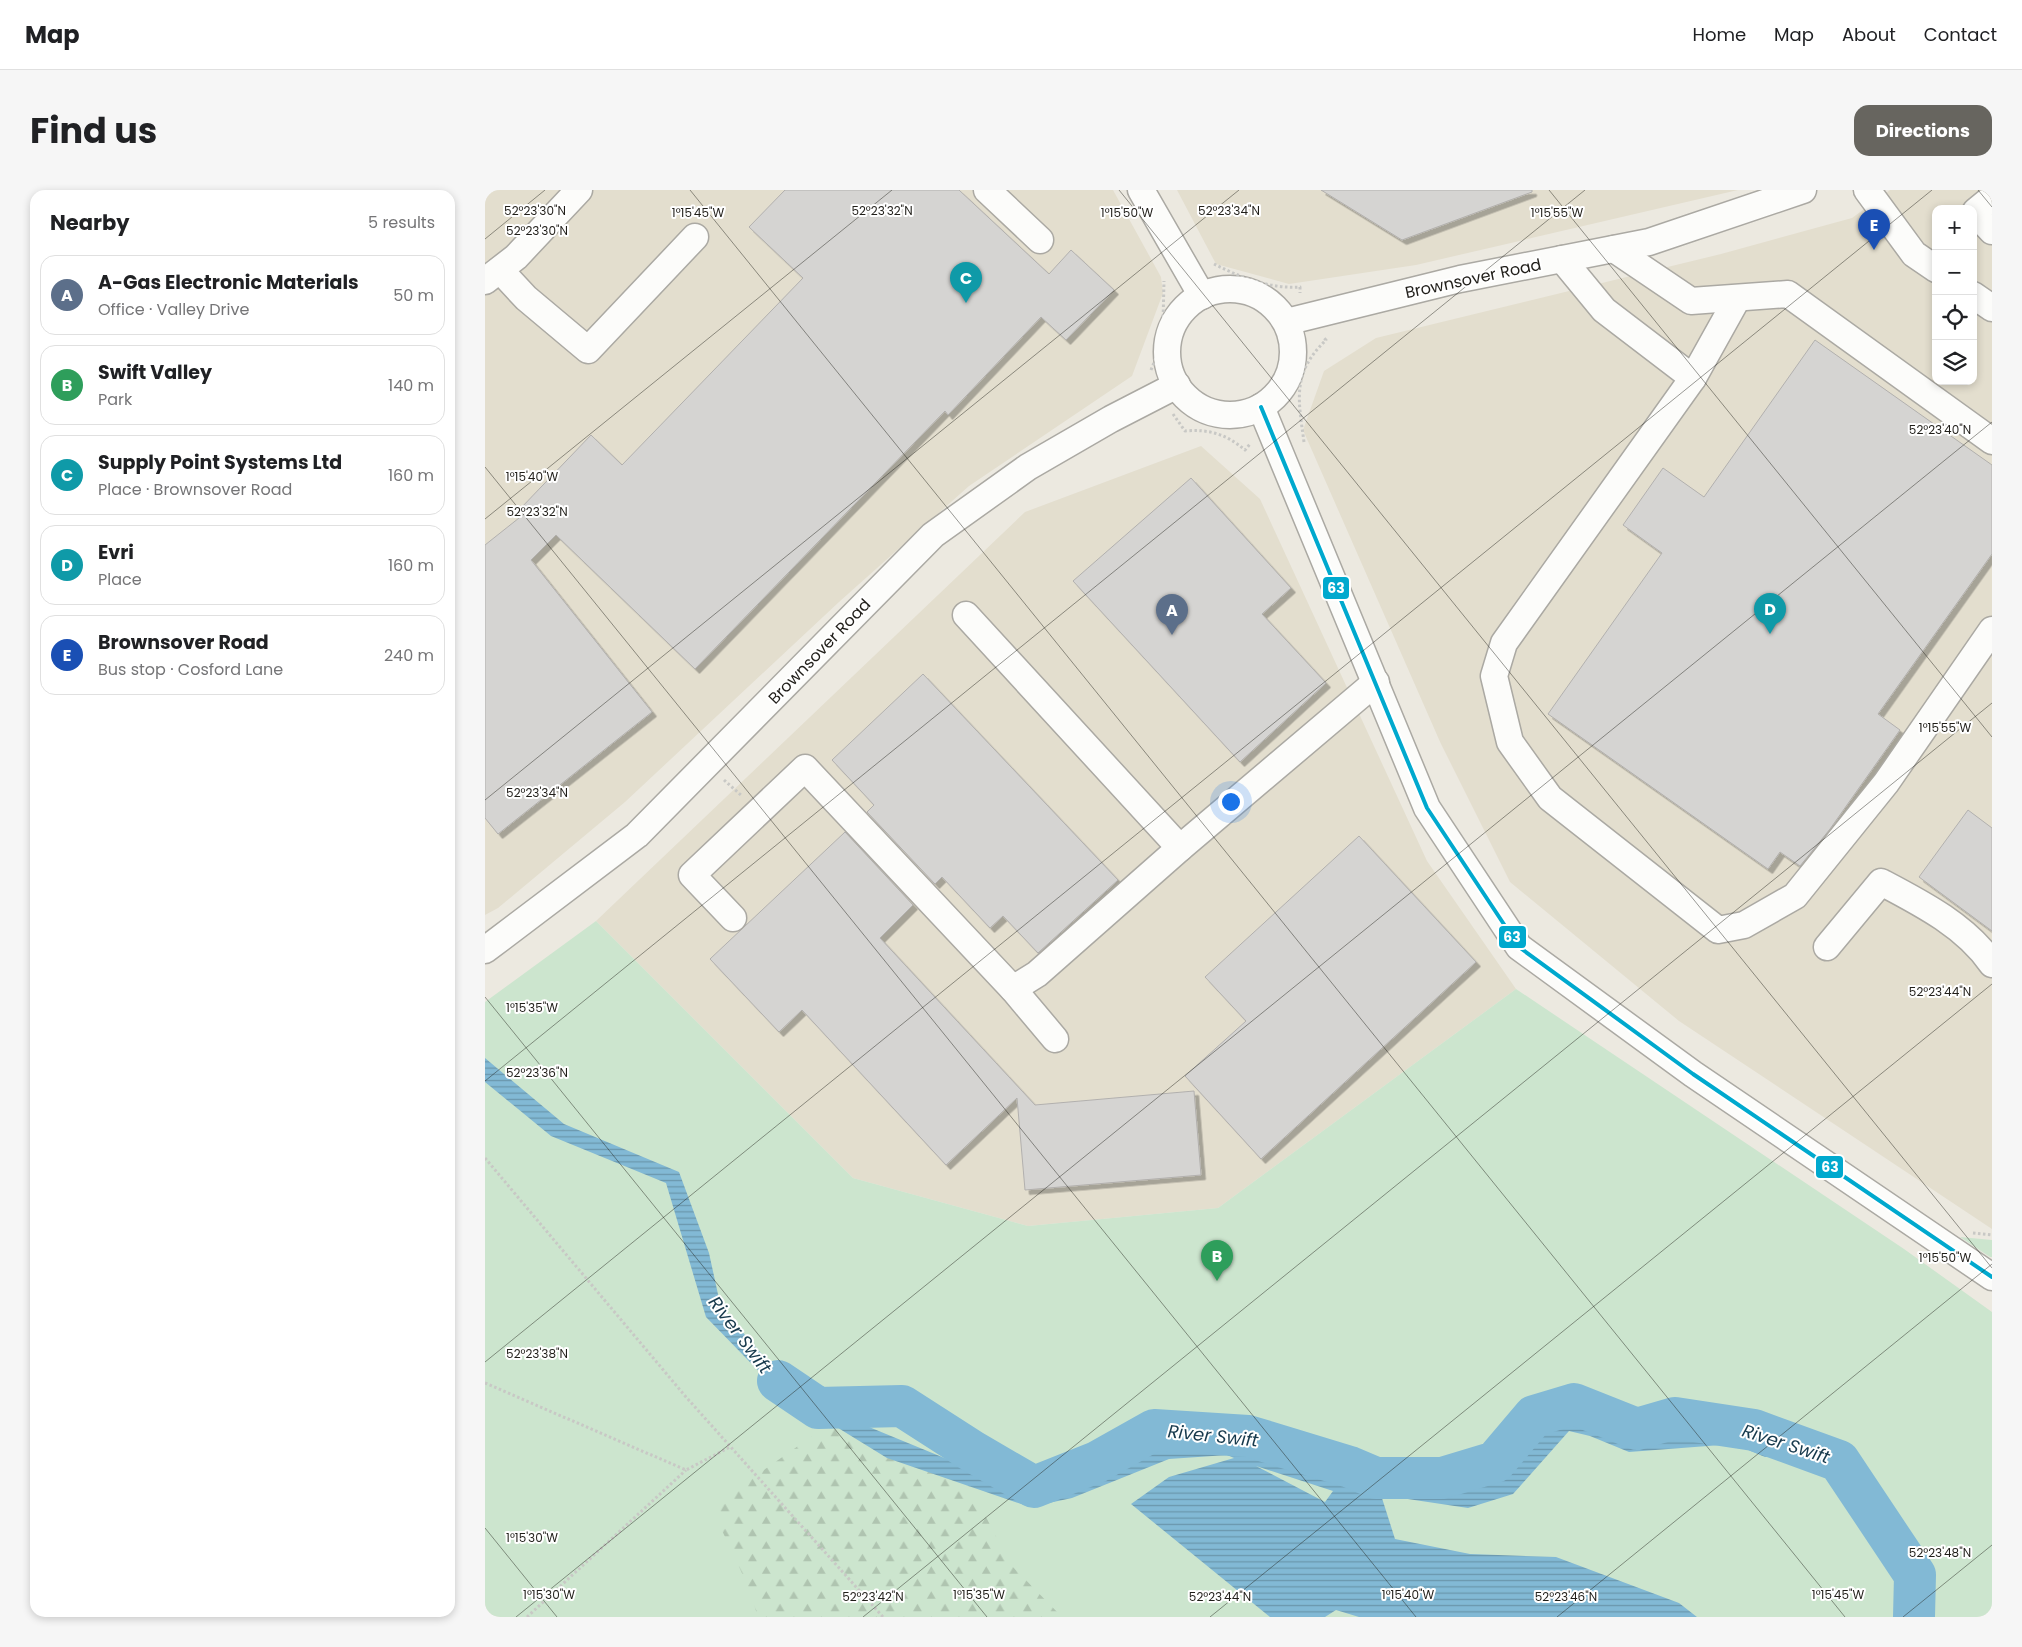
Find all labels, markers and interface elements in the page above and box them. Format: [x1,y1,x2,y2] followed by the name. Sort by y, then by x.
[25,18,80,51] text: Map
[1692,22,1746,47] text: Home
[1774,22,1814,47] text: Map
[1842,22,1896,47] text: About
[1924,22,1997,47] text: Contact
[1854,105,1992,156] button: Directions
[30,106,157,155] text: Find us
[504,202,566,219] text: 52°23'30"N
[851,202,913,219] text: 52°23'32"N
[1198,202,1260,219] text: 52°23'34"N
[672,204,724,221] text: 1°15'45"W
[1101,204,1153,221] text: 1°15'50"W
[1531,204,1583,221] text: 1°15'55"W
[1932,205,1977,385] map controls
[1932,205,1977,250] button: +
[50,208,130,237] text: Nearby
[1858,209,1890,250] pin: E
[368,211,435,234] text: 5 results
[506,222,568,239] text: 52°23'30"N
[1932,250,1977,295] button: −
[1403,253,1543,304] street label: Brownsover Road
[950,262,982,303] pin: C
[98,269,359,296] text: A-Gas Electronic Materials
[61,284,73,307] text: A
[393,284,434,307] text: 50 m
[1932,295,1977,340] button: locate
[98,298,249,321] text: Office · Valley Drive
[1932,340,1977,385] button: layers
[98,359,212,386] text: Swift Valley
[62,374,72,397] text: B
[388,374,434,397] text: 140 m
[98,388,132,411] text: Park
[1909,421,1971,438] text: 52°23'40"N
[98,449,342,476] text: Supply Point Systems Ltd
[61,464,73,487] text: C
[388,464,434,487] text: 160 m
[506,468,558,485] text: 1°15'40"W
[98,478,292,501] text: Place · Brownsover Road
[506,503,568,520] text: 52°23'32"N
[98,539,134,566] text: Evri
[61,554,73,577] text: D
[388,554,434,577] text: 160 m
[98,568,142,591] text: Place
[1322,576,1350,600] line badge: 63
[1327,578,1345,598] text: 63
[763,593,876,709] street label: Brownsover Road
[1754,593,1786,634] pin: D
[1156,594,1188,635] pin: A
[98,629,269,656] text: Brownsover Road
[63,644,71,667] text: E
[384,644,434,667] text: 240 m
[98,658,283,681] text: Bus stop · Cosford Lane
[1919,719,1971,736] text: 1°15'55"W
[506,784,568,801] text: 52°23'34"N
[1218,789,1244,815] your location
[1498,925,1527,949] line badge: 63
[1503,927,1521,947] text: 63
[1909,983,1971,1000] text: 52°23'44"N
[506,999,558,1016] text: 1°15'35"W
[506,1064,568,1081] text: 52°23'36"N
[1815,1155,1844,1179] line badge: 63
[1821,1157,1839,1177] text: 63
[1201,1240,1233,1281] pin: B
[1919,1249,1971,1266] text: 1°15'50"W
[703,1291,778,1379] water label: River Swift
[506,1345,568,1362] text: 52°23'38"N
[1167,1418,1260,1453] water label: River Swift
[1739,1418,1834,1470] water label: River Swift
[506,1529,558,1546] text: 1°15'30"W
[1909,1544,1971,1561] text: 52°23'48"N
[523,1586,575,1603] text: 1°15'30"W
[953,1586,1005,1603] text: 1°15'35"W
[1382,1586,1434,1603] text: 1°15'40"W
[1812,1586,1864,1603] text: 1°15'45"W
[842,1588,904,1605] text: 52°23'42"N
[1189,1588,1251,1605] text: 52°23'44"N
[1535,1588,1597,1605] text: 52°23'46"N

